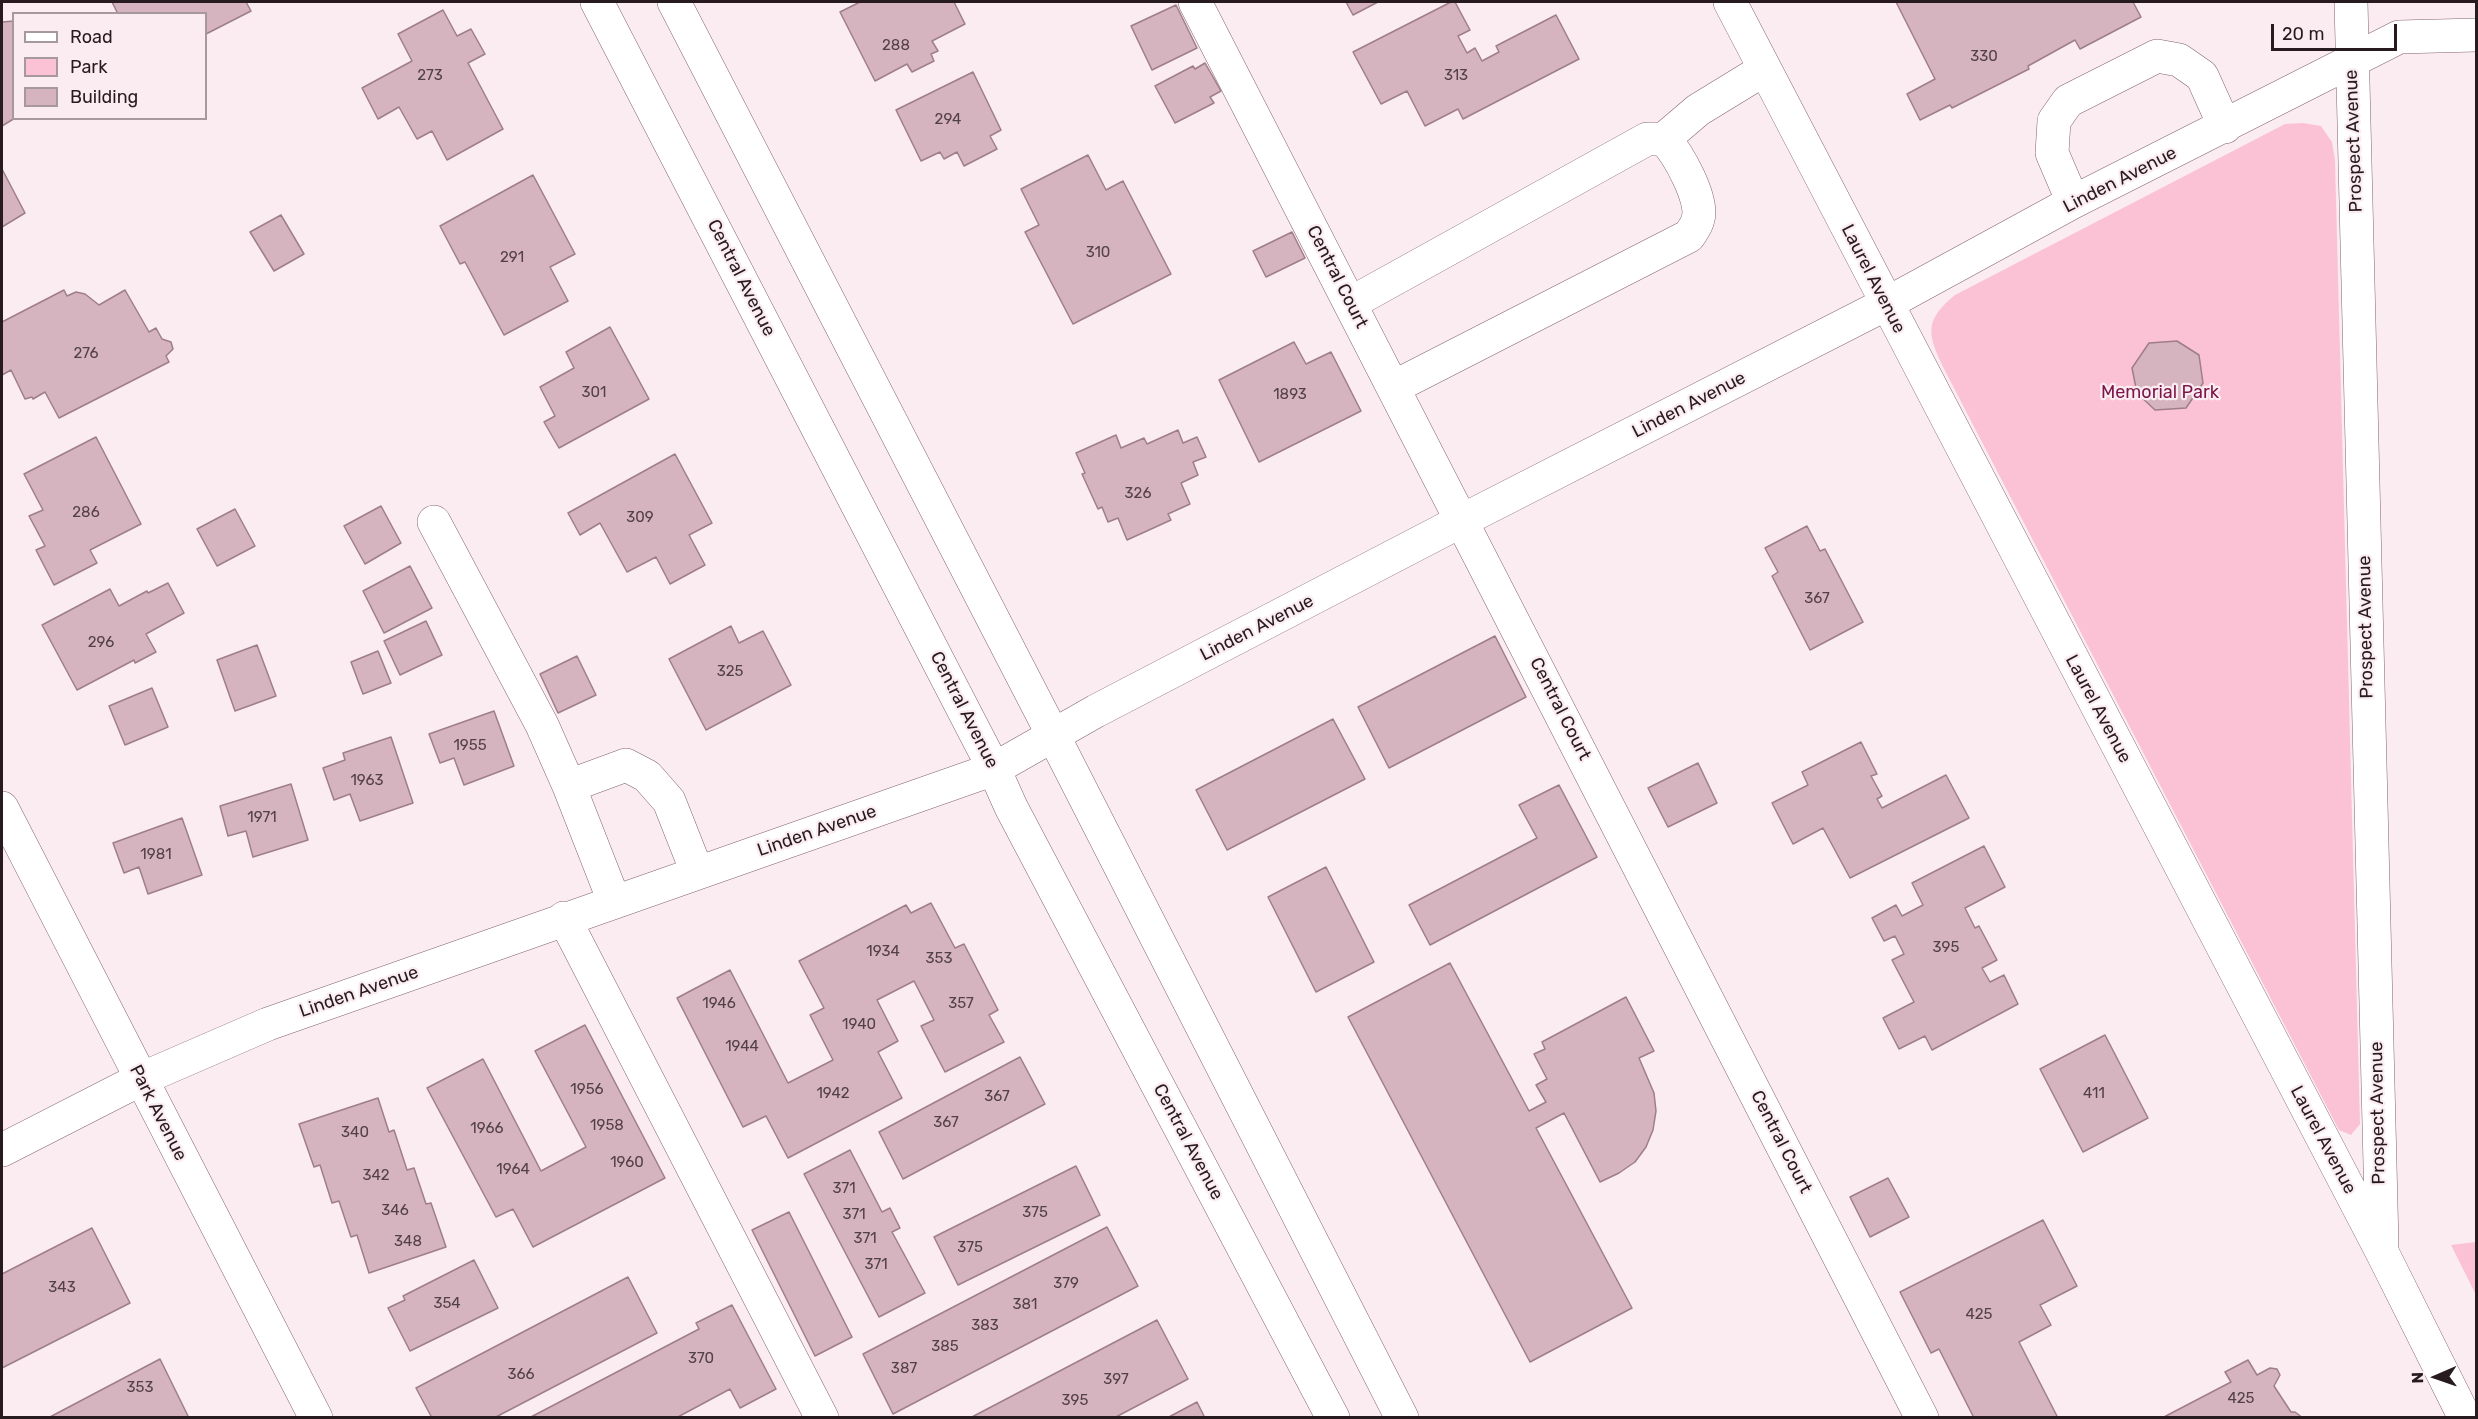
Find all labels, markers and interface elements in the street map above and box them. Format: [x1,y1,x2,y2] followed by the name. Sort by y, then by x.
[12,12,207,120] legend
[2274,12,2400,50] scale bar
[2282,23,2324,45] text: 20 m
[70,26,113,48] text: Road
[882,37,910,55] house number: 288
[1970,48,1998,66] house number: 330
[70,56,107,78] text: Park
[417,67,443,85] house number: 273
[1444,67,1468,85] house number: 313
[2341,69,2367,213] street label: Prospect Avenue
[70,86,138,108] text: Building
[935,111,961,129] house number: 294
[2060,142,2180,218] street label: Linden Avenue
[702,216,780,340] street label: Central Avenue
[1836,221,1910,337] street label: Laurel Avenue
[1302,222,1372,332] street label: Central Court
[1086,244,1110,262] house number: 310
[500,249,524,267] house number: 291
[73,345,99,363] house number: 276
[1629,367,1749,443] street label: Linden Avenue
[2101,382,2219,404] park label: Memorial Park
[582,384,606,402] house number: 301
[1273,386,1307,404] house number: 1893
[1125,485,1151,503] house number: 326
[72,504,100,522] house number: 286
[626,509,654,527] house number: 309
[2354,555,2378,699] street label: Prospect Avenue
[1197,590,1317,666] street label: Linden Avenue
[1804,590,1830,608] house number: 367
[88,634,114,652] house number: 296
[925,648,1003,772] street label: Central Avenue
[2060,651,2136,767] street label: Laurel Avenue
[1525,654,1595,764] street label: Central Court
[717,663,743,681] house number: 325
[453,737,487,755] house number: 1955
[350,772,384,790] house number: 1963
[755,801,879,861] street label: Linden Avenue
[247,809,277,827] house number: 1971
[140,846,172,864] house number: 1981
[1933,939,1959,957] house number: 395
[866,943,900,961] house number: 1934
[926,950,952,968] house number: 353
[297,962,421,1022] street label: Linden Avenue
[702,995,736,1013] house number: 1946
[948,995,974,1013] house number: 357
[842,1016,876,1034] house number: 1940
[725,1038,759,1056] house number: 1944
[2366,1041,2390,1185] street label: Prospect Avenue
[125,1061,191,1165] street label: Park Avenue
[1148,1080,1228,1204] street label: Central Avenue
[570,1081,604,1099] house number: 1956
[2285,1082,2361,1198] street label: Laurel Avenue
[816,1085,850,1103] house number: 1942
[2083,1085,2105,1103] house number: 411
[1746,1087,1816,1197] street label: Central Court
[984,1088,1010,1106] house number: 367
[933,1114,959,1132] house number: 367
[590,1117,624,1135] house number: 1958
[470,1120,504,1138] house number: 1966
[341,1124,369,1142] house number: 340
[610,1154,644,1172] house number: 1960
[496,1161,530,1179] house number: 1964
[362,1167,390,1185] house number: 342
[832,1180,856,1198] house number: 371
[381,1202,409,1220] house number: 346
[1022,1204,1048,1222] house number: 375
[842,1206,866,1224] house number: 371
[853,1230,877,1248] house number: 371
[394,1233,422,1251] house number: 348
[957,1239,983,1257] house number: 375
[864,1256,888,1274] house number: 371
[1053,1275,1079,1293] house number: 379
[48,1279,76,1297] house number: 343
[433,1295,461,1313] house number: 354
[1013,1296,1037,1314] house number: 381
[1965,1306,1993,1324] house number: 425
[971,1317,999,1335] house number: 383
[931,1338,959,1356] house number: 385
[2406,1347,2466,1407] north arrow
[688,1350,714,1368] house number: 370
[891,1360,917,1378] house number: 387
[507,1366,535,1384] house number: 366
[1103,1371,1129,1389] house number: 397
[2408,1372,2427,1384] text: N
[127,1379,153,1397] house number: 353
[2227,1390,2255,1408] house number: 425
[1062,1392,1088,1410] house number: 395

